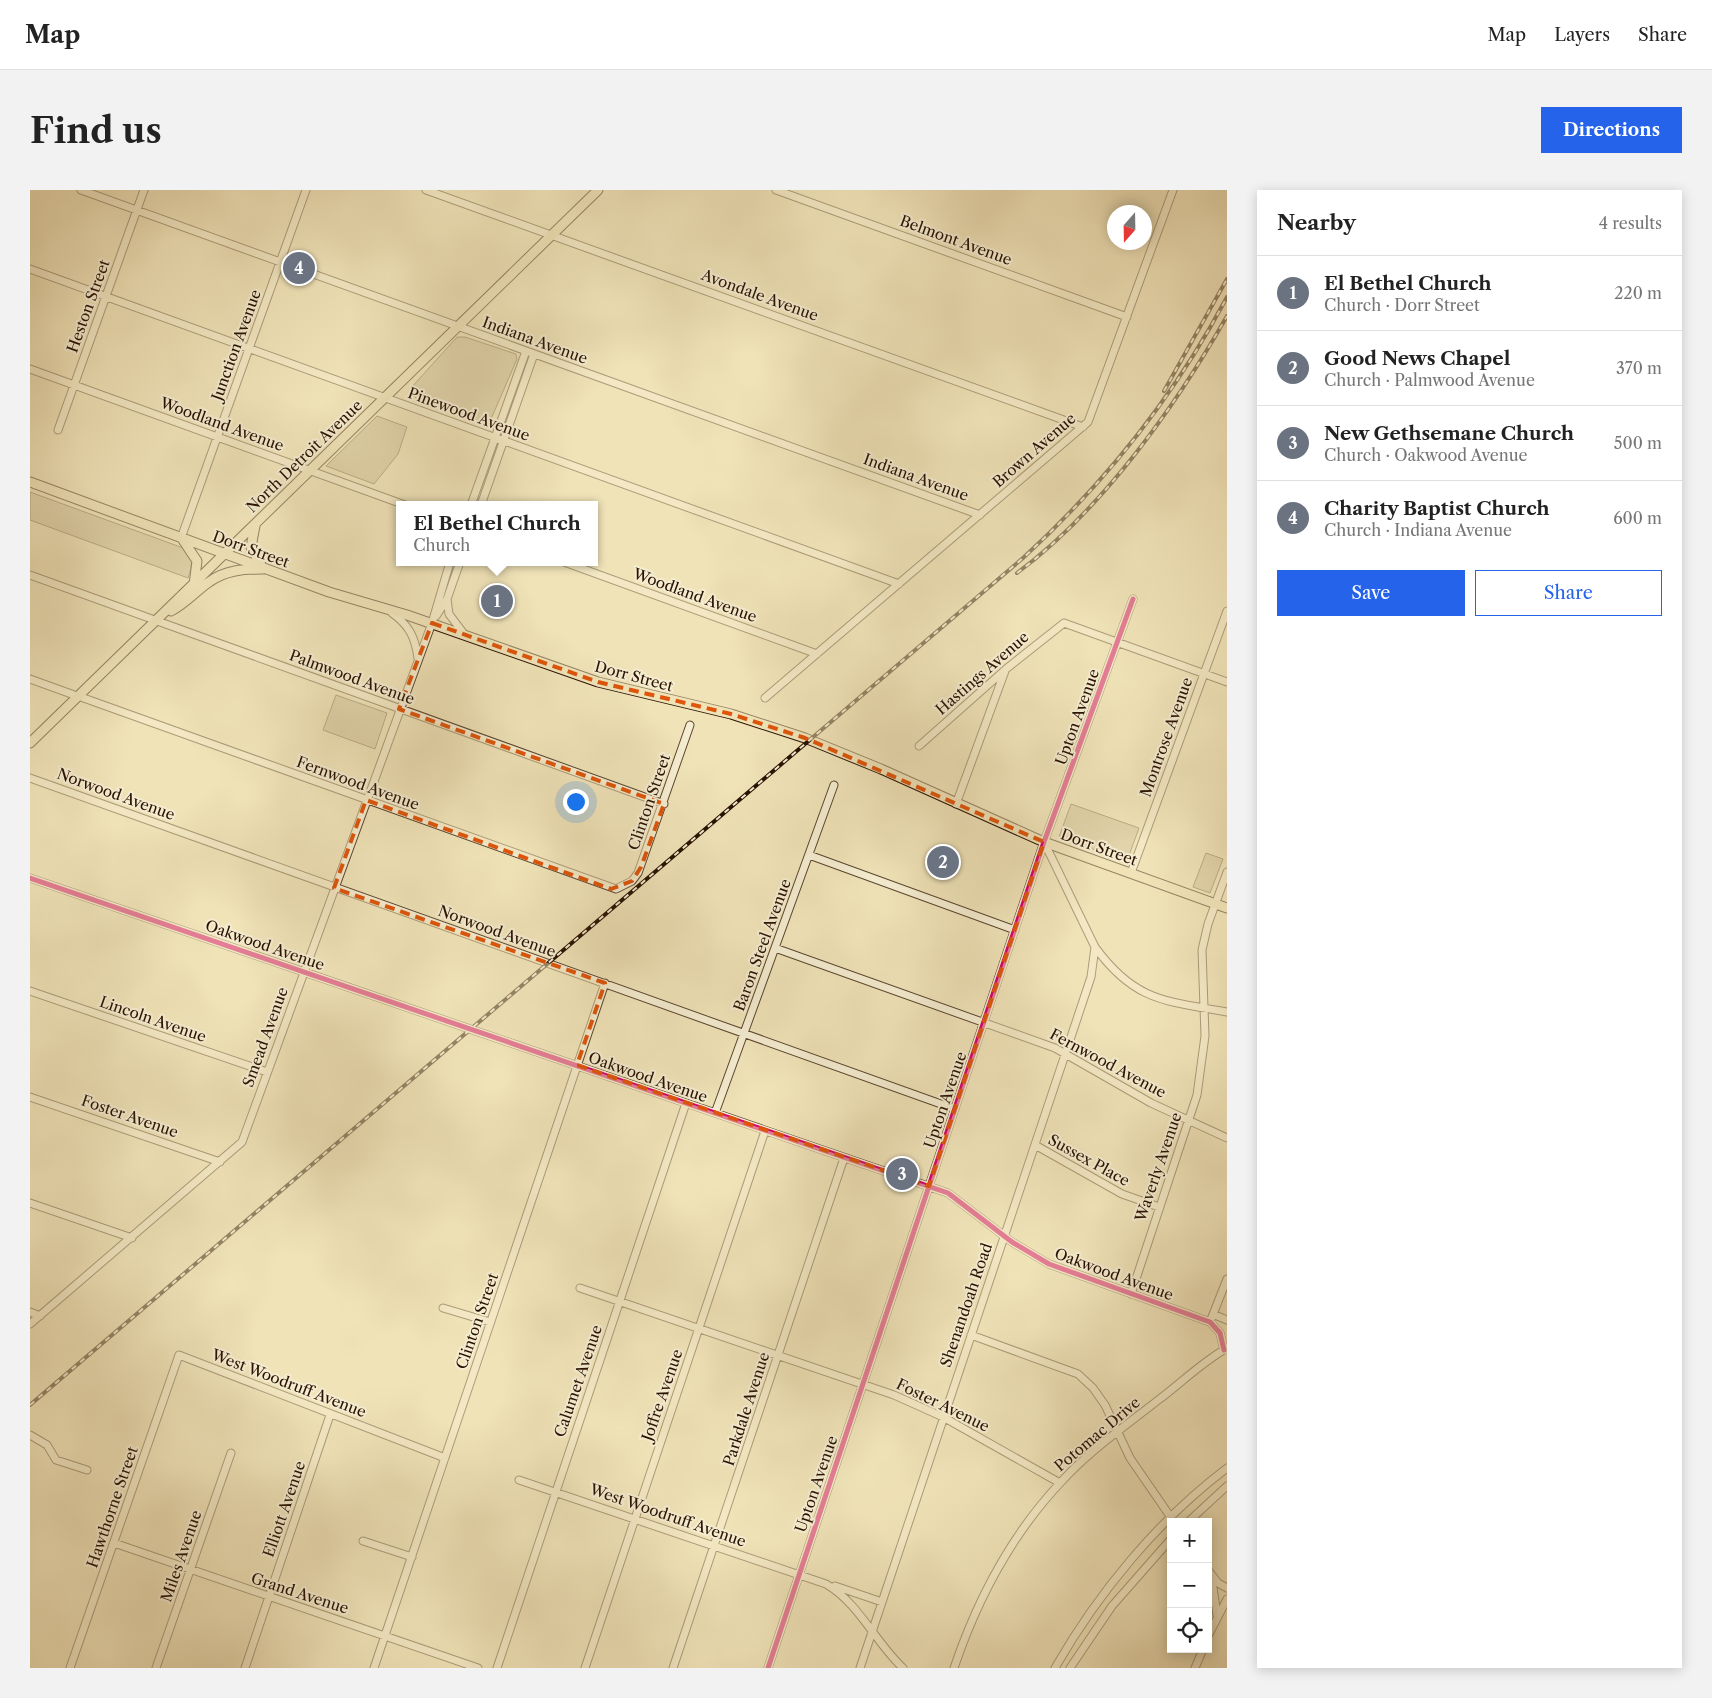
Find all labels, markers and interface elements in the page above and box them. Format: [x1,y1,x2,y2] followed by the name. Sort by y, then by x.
[25,20,80,49] text: Map
[1488,24,1526,46] text: Map
[1554,24,1610,46] text: Layers
[1638,24,1687,46] text: Share
[1541,107,1682,153] button: Directions
[30,109,162,152] text: Find us
[1107,205,1152,250] north arrow
[1277,210,1356,235] text: Nearby
[897,211,1015,269] street label: Belmont Avenue
[1599,213,1662,233] text: 4 results
[283,249,315,287] pin: 4
[62,256,114,355] street label: Heston Street
[698,265,821,325] street label: Avondale Avenue
[1324,272,1492,295] text: El Bethel Church
[1289,283,1297,303] text: 1
[1614,283,1662,303] text: 220 m
[206,287,265,405] street label: Junction Avenue
[1324,295,1480,315] text: Church · Dorr Street
[480,312,590,368] street label: Indiana Avenue
[1324,347,1510,370] text: Good News Chapel
[1288,358,1298,378] text: 2
[1616,358,1662,378] text: 370 m
[1324,370,1535,390] text: Church · Palmwood Avenue
[405,383,533,445] street label: Pinewood Avenue
[157,392,286,455] street label: Woodland Avenue
[242,396,366,516] street label: North Detroit Avenue
[989,409,1079,491] street label: Brown Avenue
[1324,422,1574,445] text: New Gethsemane Church
[1288,433,1298,453] text: 3
[1614,433,1662,453] text: 500 m
[1324,445,1527,465] text: Church · Oakwood Avenue
[861,449,971,505] street label: Indiana Avenue
[1324,497,1550,520] text: Charity Baptist Church
[396,501,598,566] popup
[1288,508,1298,528] text: 4
[1613,508,1662,528] text: 600 m
[413,512,581,535] text: El Bethel Church
[1324,520,1512,540] text: Church · Indiana Avenue
[210,526,293,572] street label: Dorr Street
[413,535,470,555] text: Church
[630,563,759,626] street label: Woodland Avenue
[1277,570,1465,616] button: Save
[1475,570,1662,616] button: Share
[481,582,513,620] pin: 1
[931,627,1033,719] street label: Hastings Avenue
[287,646,417,708] street label: Palmwood Avenue
[593,656,676,696] street label: Dorr Street
[1051,666,1103,768] street label: Upton Avenue
[1136,675,1196,799] street label: Montrose Avenue
[624,751,675,853] street label: Clinton Street
[294,752,422,814] street label: Fernwood Avenue
[55,764,177,824] street label: Norwood Avenue
[563,789,589,815] your location
[1058,824,1141,870] street label: Dorr Street
[927,843,959,881] pin: 2
[729,876,795,1014] street label: Baron Steel Avenue
[436,901,558,961] street label: Norwood Avenue
[203,916,327,974] street label: Oakwood Avenue
[238,984,292,1090] street label: Smead Avenue
[97,992,209,1046] street label: Lincoln Avenue
[1047,1024,1169,1102] street label: Fernwood Avenue
[586,1048,710,1106] street label: Oakwood Avenue
[920,1049,970,1151] street label: Upton Avenue
[79,1091,181,1141] street label: Foster Avenue
[1130,1110,1186,1225] street label: Waverly Avenue
[1045,1130,1133,1190] street label: Sussex Place
[886,1155,918,1193] pin: 3
[936,1240,996,1370] street label: Shenandoah Road
[1052,1244,1176,1304] street label: Oakwood Avenue
[452,1270,503,1372] street label: Clinton Street
[550,1322,606,1440] street label: Calumet Avenue
[208,1344,369,1421] street label: West Woodruff Avenue
[637,1347,687,1445] street label: Joffre Avenue
[719,1350,773,1468] street label: Parkdale Avenue
[893,1374,993,1436] street label: Foster Avenue
[1050,1393,1144,1475] street label: Potomac Drive
[791,1433,841,1535] street label: Upton Avenue
[82,1443,142,1570] street label: Hawthorne Street
[259,1458,309,1560] street label: Elliott Avenue
[586,1479,749,1551] street label: West Woodruff Avenue
[156,1508,206,1604] street label: Miles Avenue
[1167,1518,1212,1653] map controls
[1167,1518,1212,1563] button: +
[1167,1563,1212,1608] button: −
[249,1568,351,1618] street label: Grand Avenue
[1167,1608,1212,1653] button: locate

